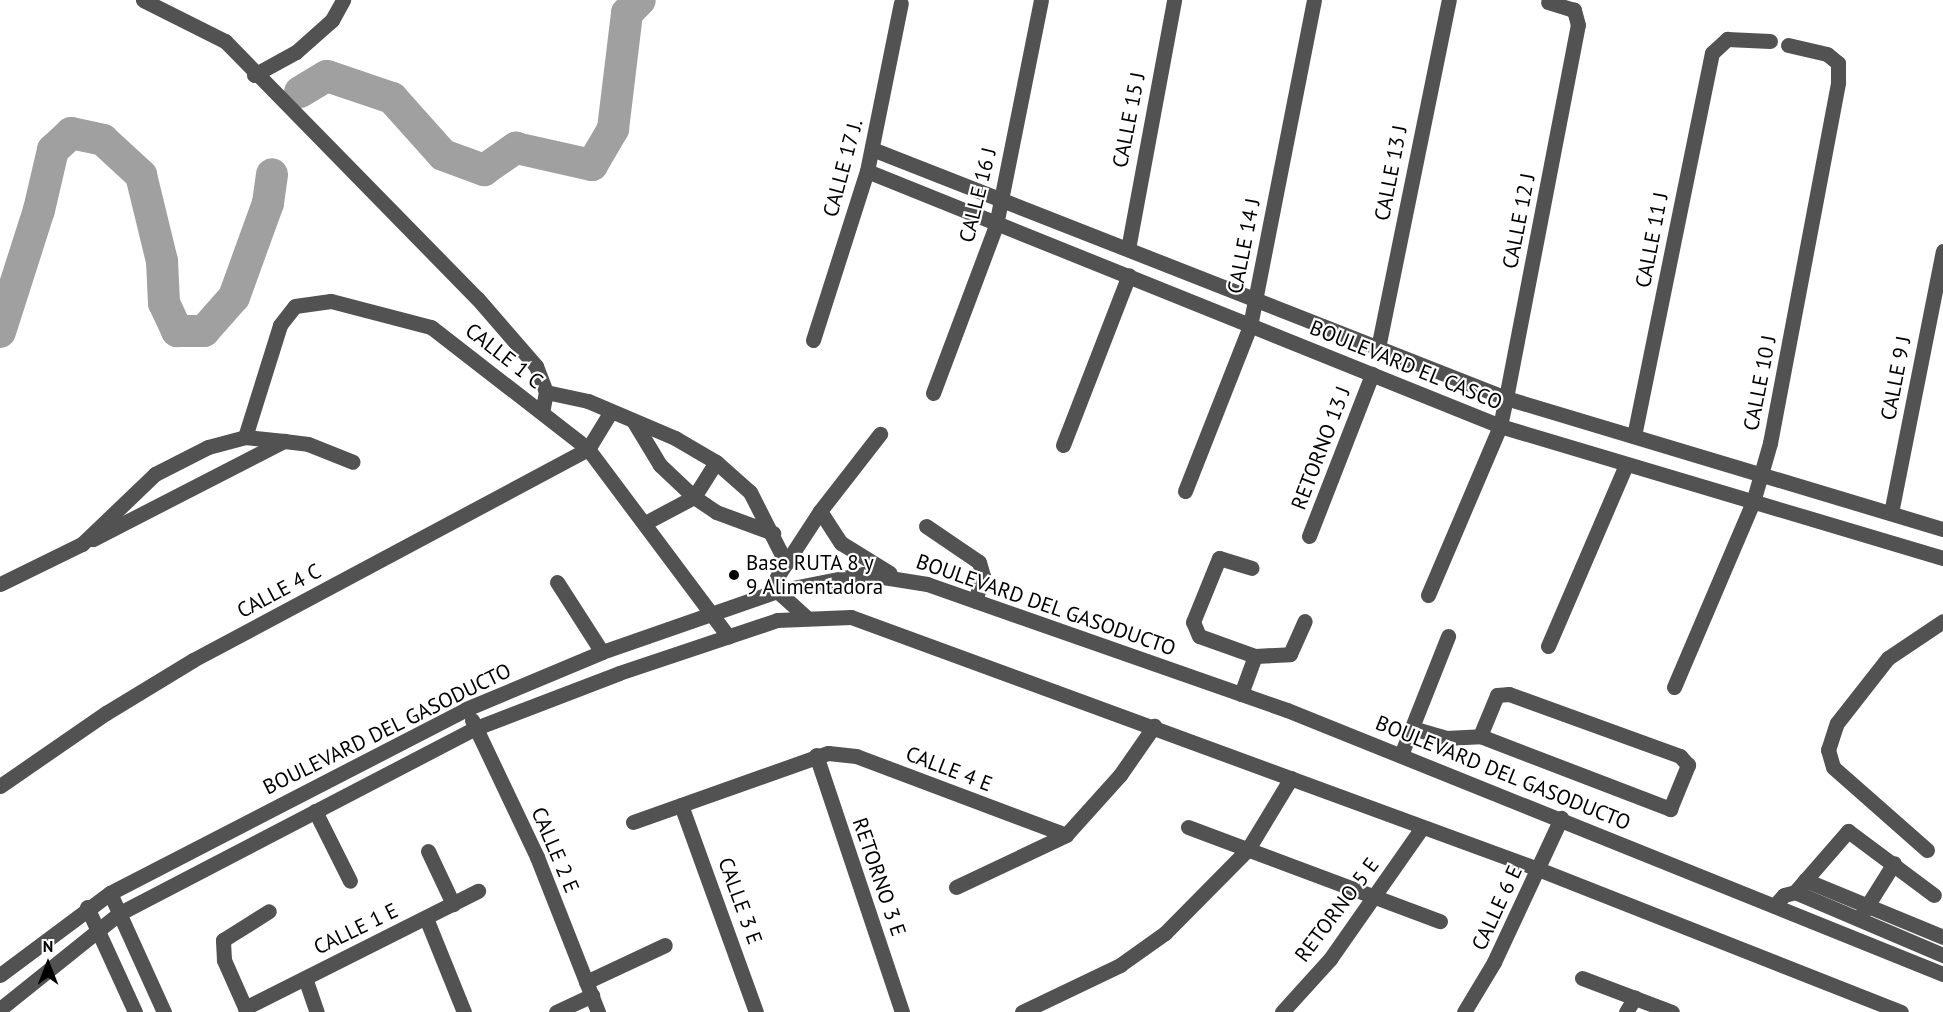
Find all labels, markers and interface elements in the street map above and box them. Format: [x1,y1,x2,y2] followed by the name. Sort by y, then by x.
[1107,70,1151,170] street label: CALLE 15 J
[818,116,868,220] street label: CALLE 17 J.
[1369,123,1413,223] street label: CALLE 13 J
[954,145,1002,245] street label: CALLE 16 J
[1497,171,1541,271] street label: CALLE 12 J
[1630,190,1674,290] street label: CALLE 11 J
[1222,196,1266,296] street label: CALLE 14 J
[1306,315,1506,415] street label: BOULEVARD EL CASCO
[460,318,548,394] street label: CALLE 1 C
[1738,333,1782,433] street label: CALLE 10 J
[1875,334,1917,422] street label: CALLE 9 J
[1286,383,1356,513] street label: RETORNO 13 J
[913,549,1179,661] street label: BOULEVARD DEL GASODUCTO
[746,550,884,600] place label: Base RUTA 8 y 9 Alimentadora
[233,558,325,624] street label: CALLE 4 C
[727,568,741,582] marker: Base RUTA 8 y 9 Alimentadora
[259,658,515,800] street label: BOULEVARD DEL GASODUCTO
[1371,710,1635,836] street label: BOULEVARD DEL GASODUCTO
[902,741,996,797] street label: CALLE 4 E
[526,803,584,897] street label: CALLE 2 E
[847,814,911,940] street label: RETORNO 3 E
[1290,853,1384,967] street label: RETORNO 5 E
[713,854,767,948] street label: CALLE 3 E
[1466,862,1528,954] street label: CALLE 6 E
[310,898,402,960] street label: CALLE 1 E
[18,934,78,994] north arrow
[43,936,53,956] text: N

